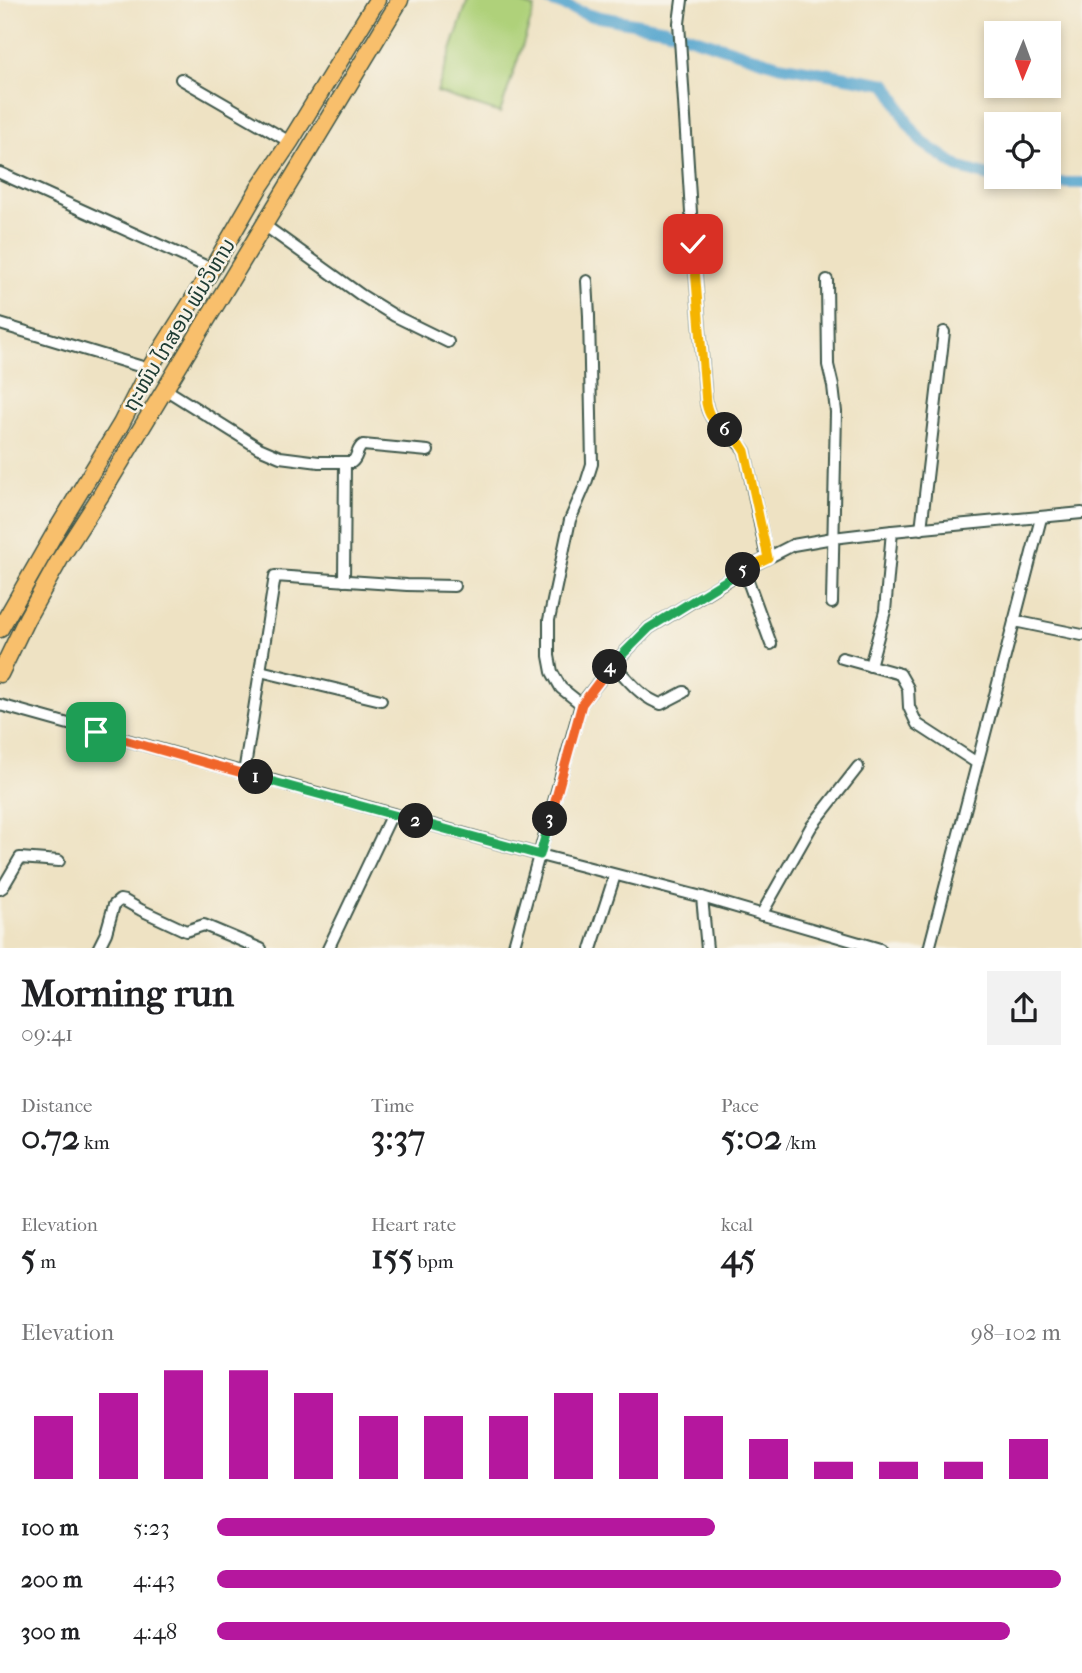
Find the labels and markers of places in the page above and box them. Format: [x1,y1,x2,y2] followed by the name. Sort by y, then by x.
[663,214,723,274] pin
[708,412,742,448] pin: 6
[726,552,760,588] pin: 5
[592,650,628,684] pin: 4
[66,702,126,762] pin
[238,760,274,794] pin: 1
[532,802,568,836] pin: 3
[398,804,434,838] pin: 2

